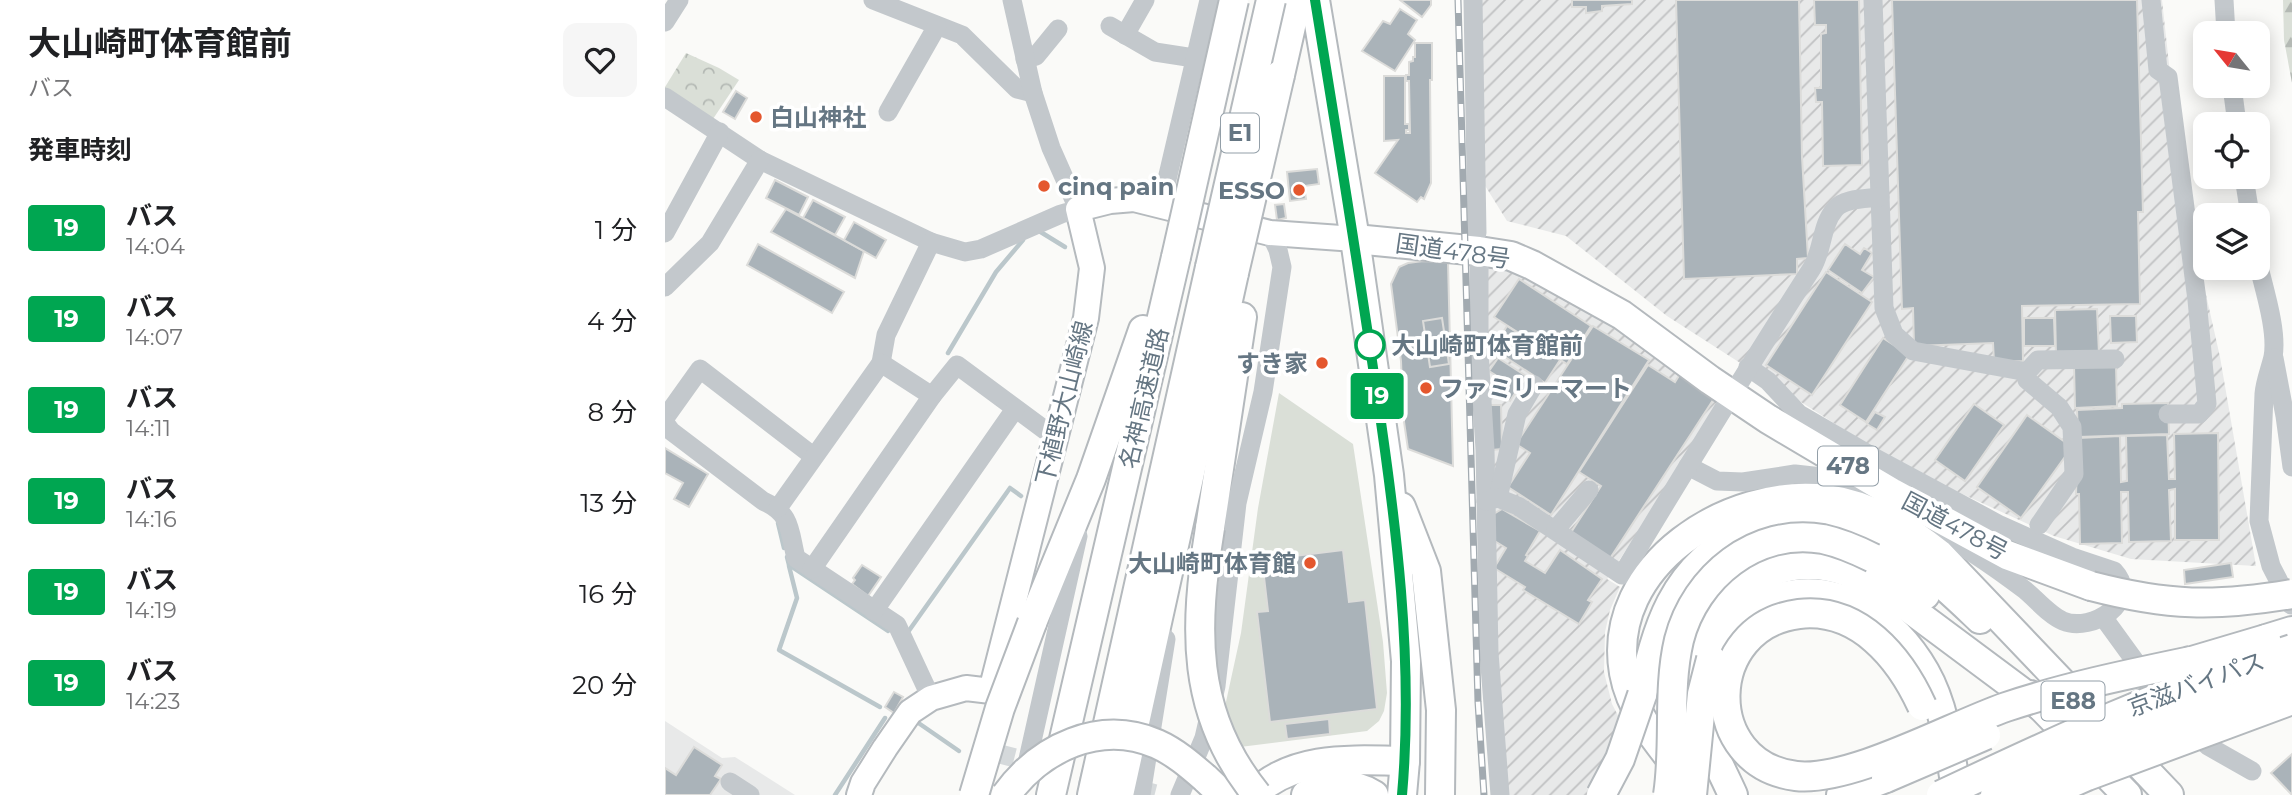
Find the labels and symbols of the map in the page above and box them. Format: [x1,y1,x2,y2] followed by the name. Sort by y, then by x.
[2193,21,2270,98] north arrow
[770,103,866,132] place label: 白山神社
[748,109,764,125] marker: 白山神社
[1221,114,1259,152] road number: E1
[1058,172,1174,201] place label: cinq pain
[1218,176,1285,205] place label: ESSO
[1036,178,1052,194] marker: cinq pain
[1291,182,1307,198] marker: ESSO
[1394,229,1512,273] street label: 国道478号
[1030,318,1098,488] street label: 下植野大山崎線
[1114,325,1174,471] street label: 名神高速道路
[1355,330,1385,360] marker: 大山崎町体育館前
[1391,331,1583,360] place label: 大山崎町体育館前
[1236,349,1308,378] place label: すき家
[1314,355,1330,371] marker: すき家
[1345,373,1409,419] line badge: 19
[1440,374,1632,403] place label: ファミリーマート
[1418,380,1434,396] marker: ファミリーマート
[1818,446,1878,486] road number: 478
[1897,486,2013,566] street label: 国道478号
[1128,549,1296,578] place label: 大山崎町体育館
[1302,555,1318,571] marker: 大山崎町体育館
[2124,646,2268,722] street label: 京滋バイパス
[2041,681,2105,720] road number: E88

